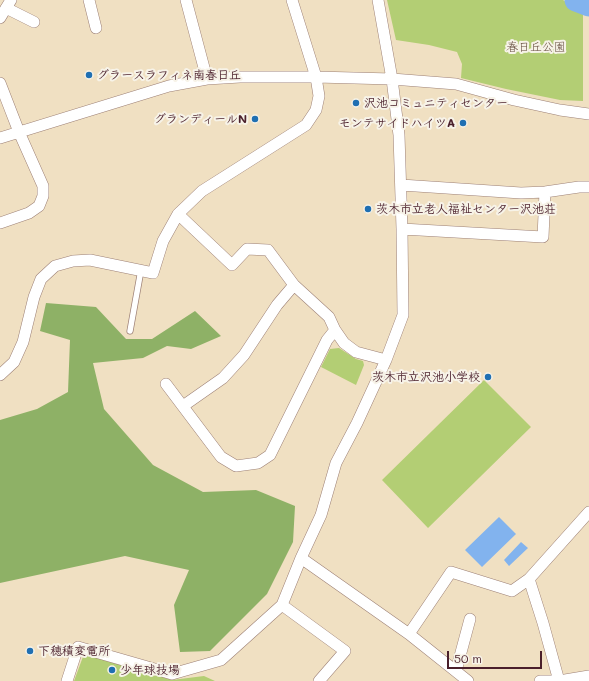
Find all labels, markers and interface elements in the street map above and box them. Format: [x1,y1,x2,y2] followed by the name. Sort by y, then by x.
[506,40,566,54] park label: 春日丘公園
[97,68,241,82] place label: グラースラフィネ南春日丘
[84,70,94,80] marker: グラースラフィネ南春日丘
[364,96,508,110] place label: 沢池コミュニティセンター
[351,98,361,108] marker: 沢池コミュニティセンター
[154,112,247,126] place label: グランディールN
[250,114,260,124] marker: グランディールN
[339,116,455,130] place label: モンテサイドハイツA
[458,118,468,128] marker: モンテサイドハイツA
[376,202,556,216] place label: 茨木市立老人福祉センター沢池荘
[363,204,373,214] marker: 茨木市立老人福祉センター沢池荘
[372,370,480,384] place label: 茨木市立沢池小学校
[483,372,493,382] marker: 茨木市立沢池小学校
[449,643,544,669] scale bar
[38,644,110,658] place label: 下穂積変電所
[25,646,35,656] marker: 下穂積変電所
[454,650,482,666] text: 50 m
[120,663,180,677] place label: 少年球技場
[107,665,117,675] marker: 少年球技場

